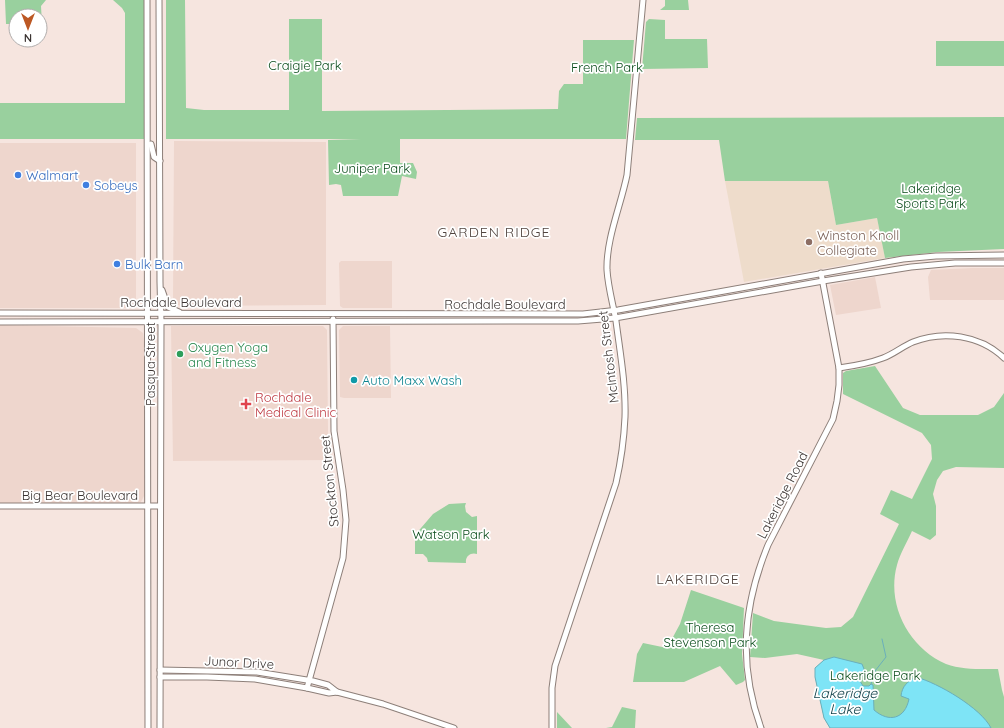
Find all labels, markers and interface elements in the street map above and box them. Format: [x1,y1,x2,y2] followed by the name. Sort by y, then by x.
[8,8,48,48] north arrow
[24,31,32,45] text: N
[268,57,342,73] park label: Craigie Park
[571,59,643,75] park label: French Park
[334,160,410,176] park label: Juniper Park
[26,167,78,183] place label: Walmart
[13,170,23,180] marker: Walmart
[94,177,138,193] place label: Sobeys
[81,180,91,190] marker: Sobeys
[896,180,966,211] park label: Lakeridge Sports Park
[438,223,550,241] district label: GARDEN RIDGE
[817,227,899,258] place label: Winston Knoll Collegiate
[804,237,814,247] marker: Winston Knoll Collegiate
[125,256,183,272] place label: Bulk Barn
[112,259,122,269] marker: Bulk Barn
[120,294,242,310] street label: Rochdale Boulevard
[444,296,566,312] street label: Rochdale Boulevard
[594,310,622,404] street label: McIntosh Street
[142,322,158,406] street label: Pasqua Street
[188,339,268,370] place label: Oxygen Yoga and Fitness
[175,349,185,359] marker: Oxygen Yoga and Fitness
[362,372,462,388] place label: Auto Maxx Wash
[349,375,359,385] marker: Auto Maxx Wash
[255,389,336,420] place label: Rochdale Medical Clinic
[240,398,252,410] marker: Rochdale Medical Clinic
[316,434,342,528] street label: Stockton Street
[753,449,811,541] street label: Lakeridge Road
[22,487,138,503] street label: Big Bear Boulevard
[412,526,490,542] park label: Watson Park
[656,570,740,588] district label: LAKERIDGE
[663,619,757,650] park label: Theresa Stevenson Park
[204,652,274,672] street label: Junor Drive
[830,667,920,683] park label: Lakeridge Park
[813,684,878,718] water label: Lakeridge Lake

